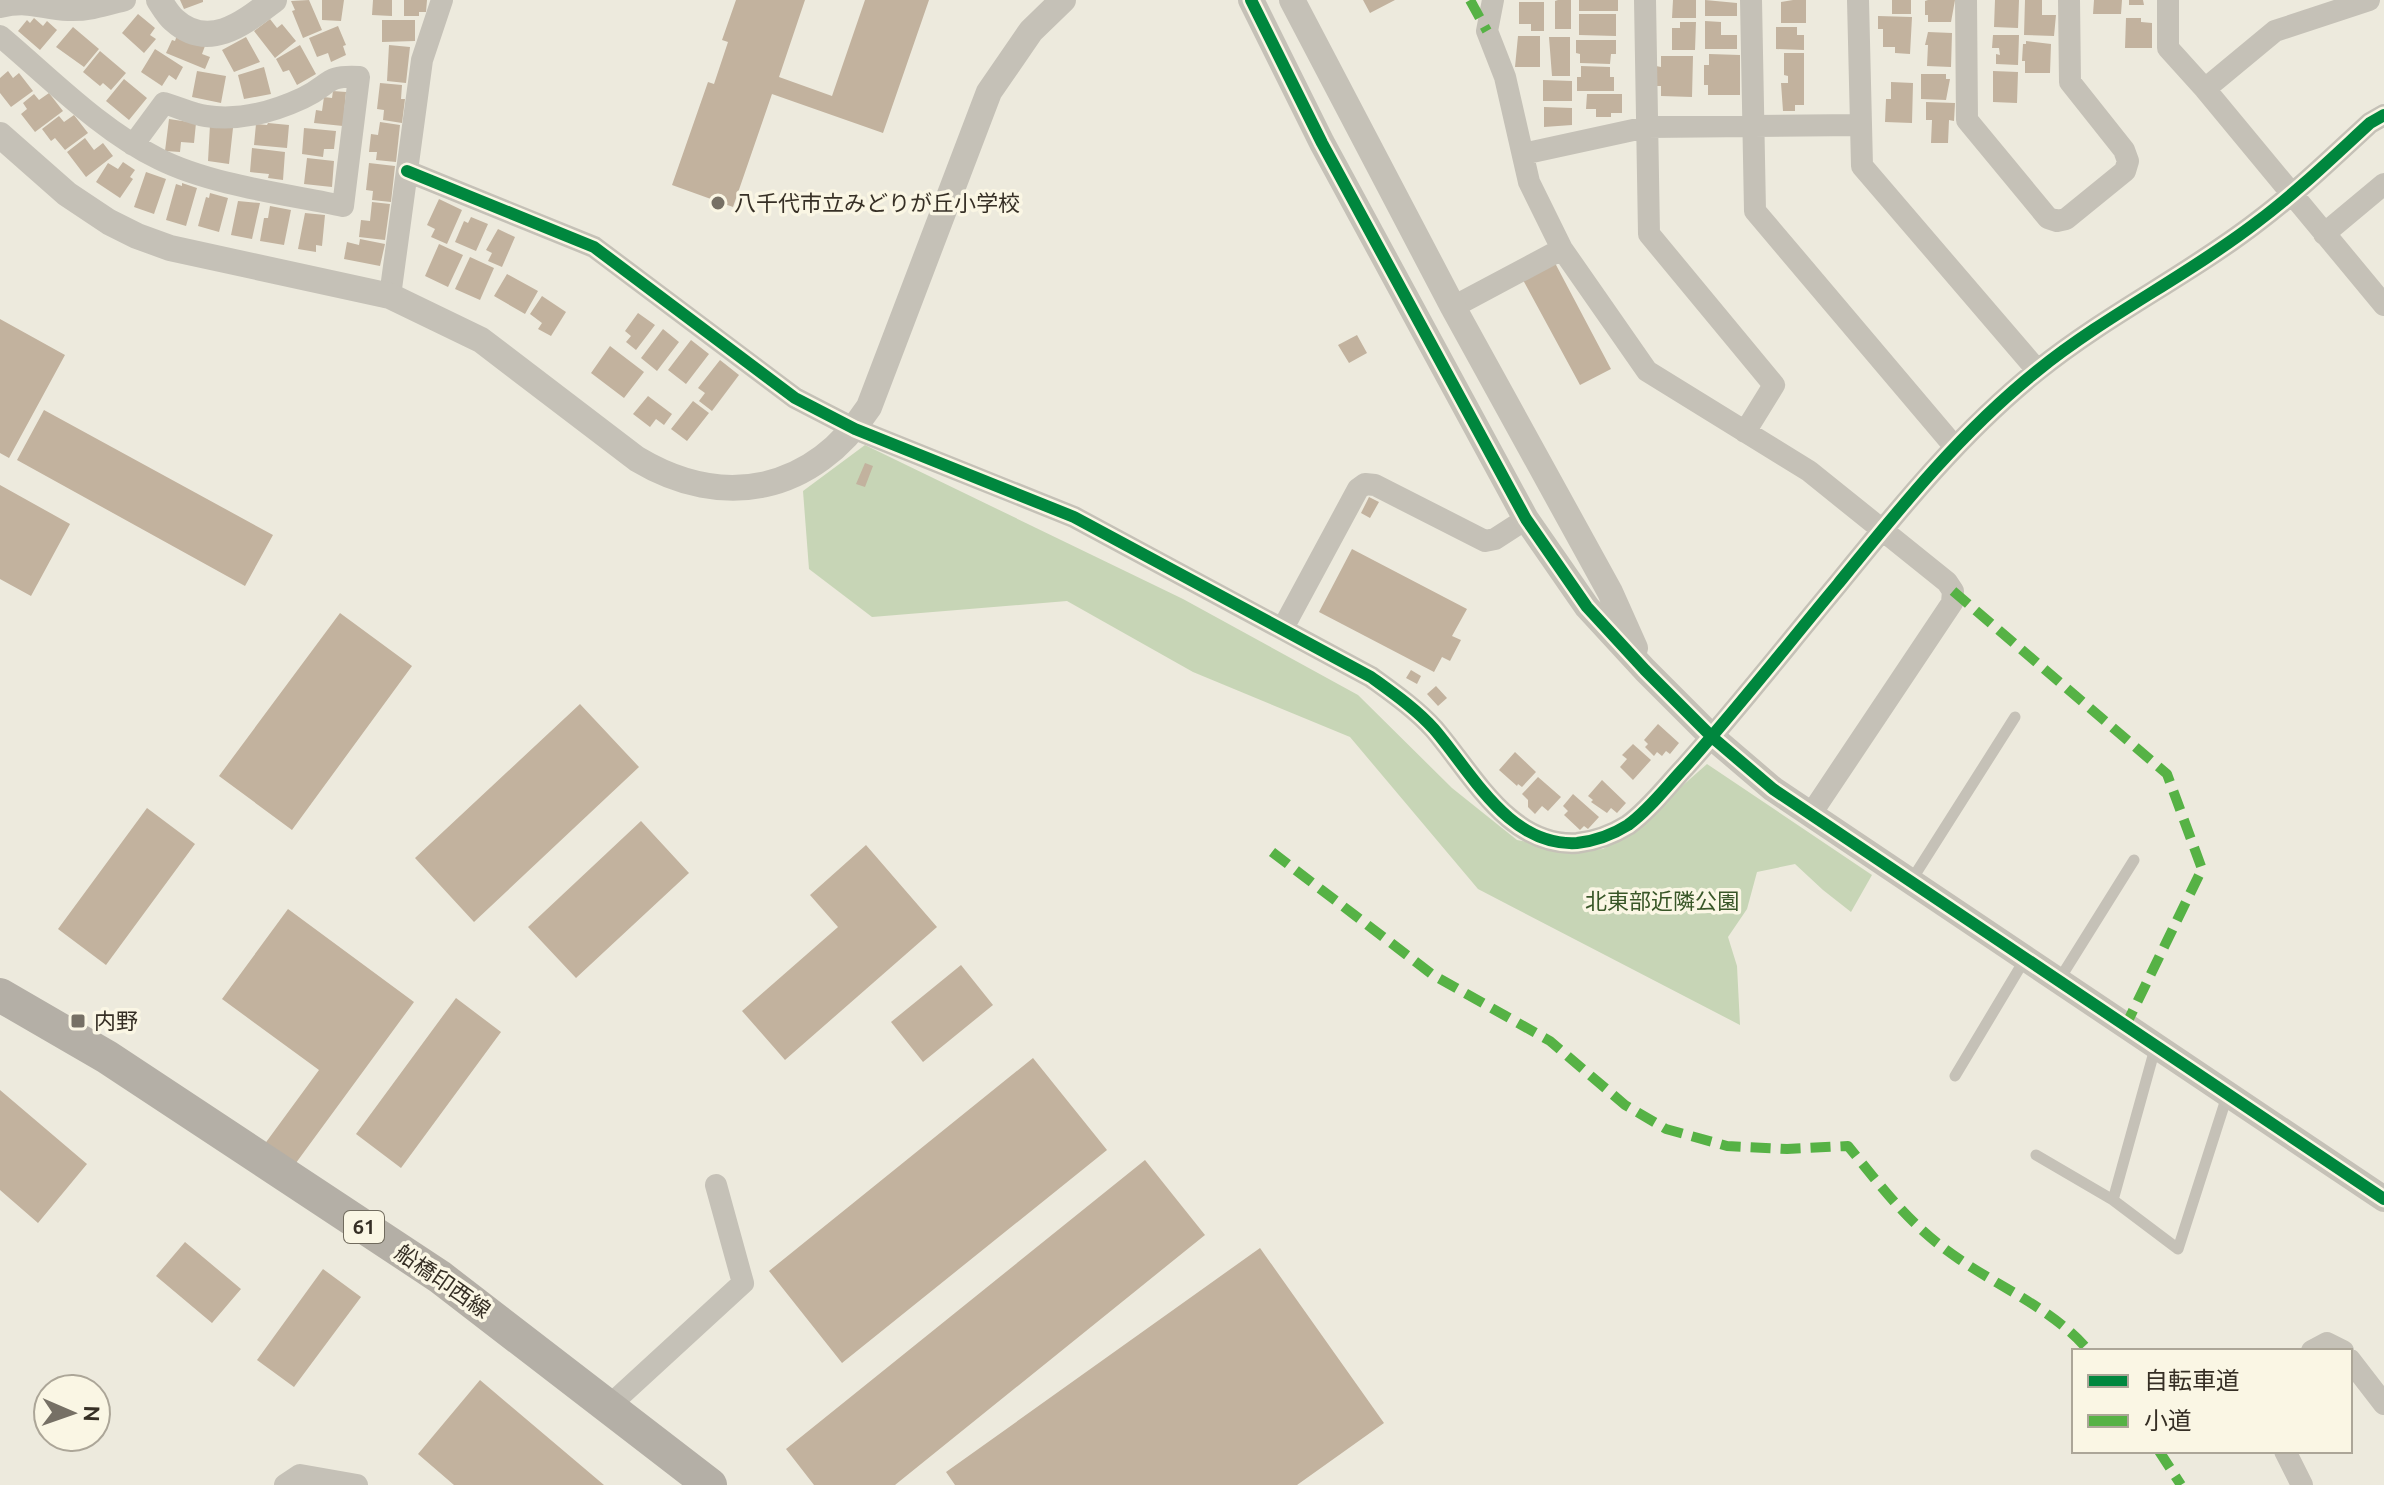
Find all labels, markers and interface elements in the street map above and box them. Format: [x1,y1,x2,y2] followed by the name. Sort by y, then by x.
[734,190,1020,215] place label: 八千代市立みどりが丘小学校
[709,194,727,212] marker: 八千代市立みどりが丘小学校
[1585,888,1739,913] park label: 北東部近隣公園
[94,1008,138,1033] place label: 内野
[69,1012,87,1030] marker: 内野
[344,1211,384,1243] road number: 61
[391,1239,496,1322] street label: 船橋印西線
[2072,1349,2352,1453] legend
[2144,1367,2240,1394] text: 自転車道
[32,1373,112,1453] north arrow
[80,1405,105,1422] text: N
[2144,1407,2192,1434] text: 小道

